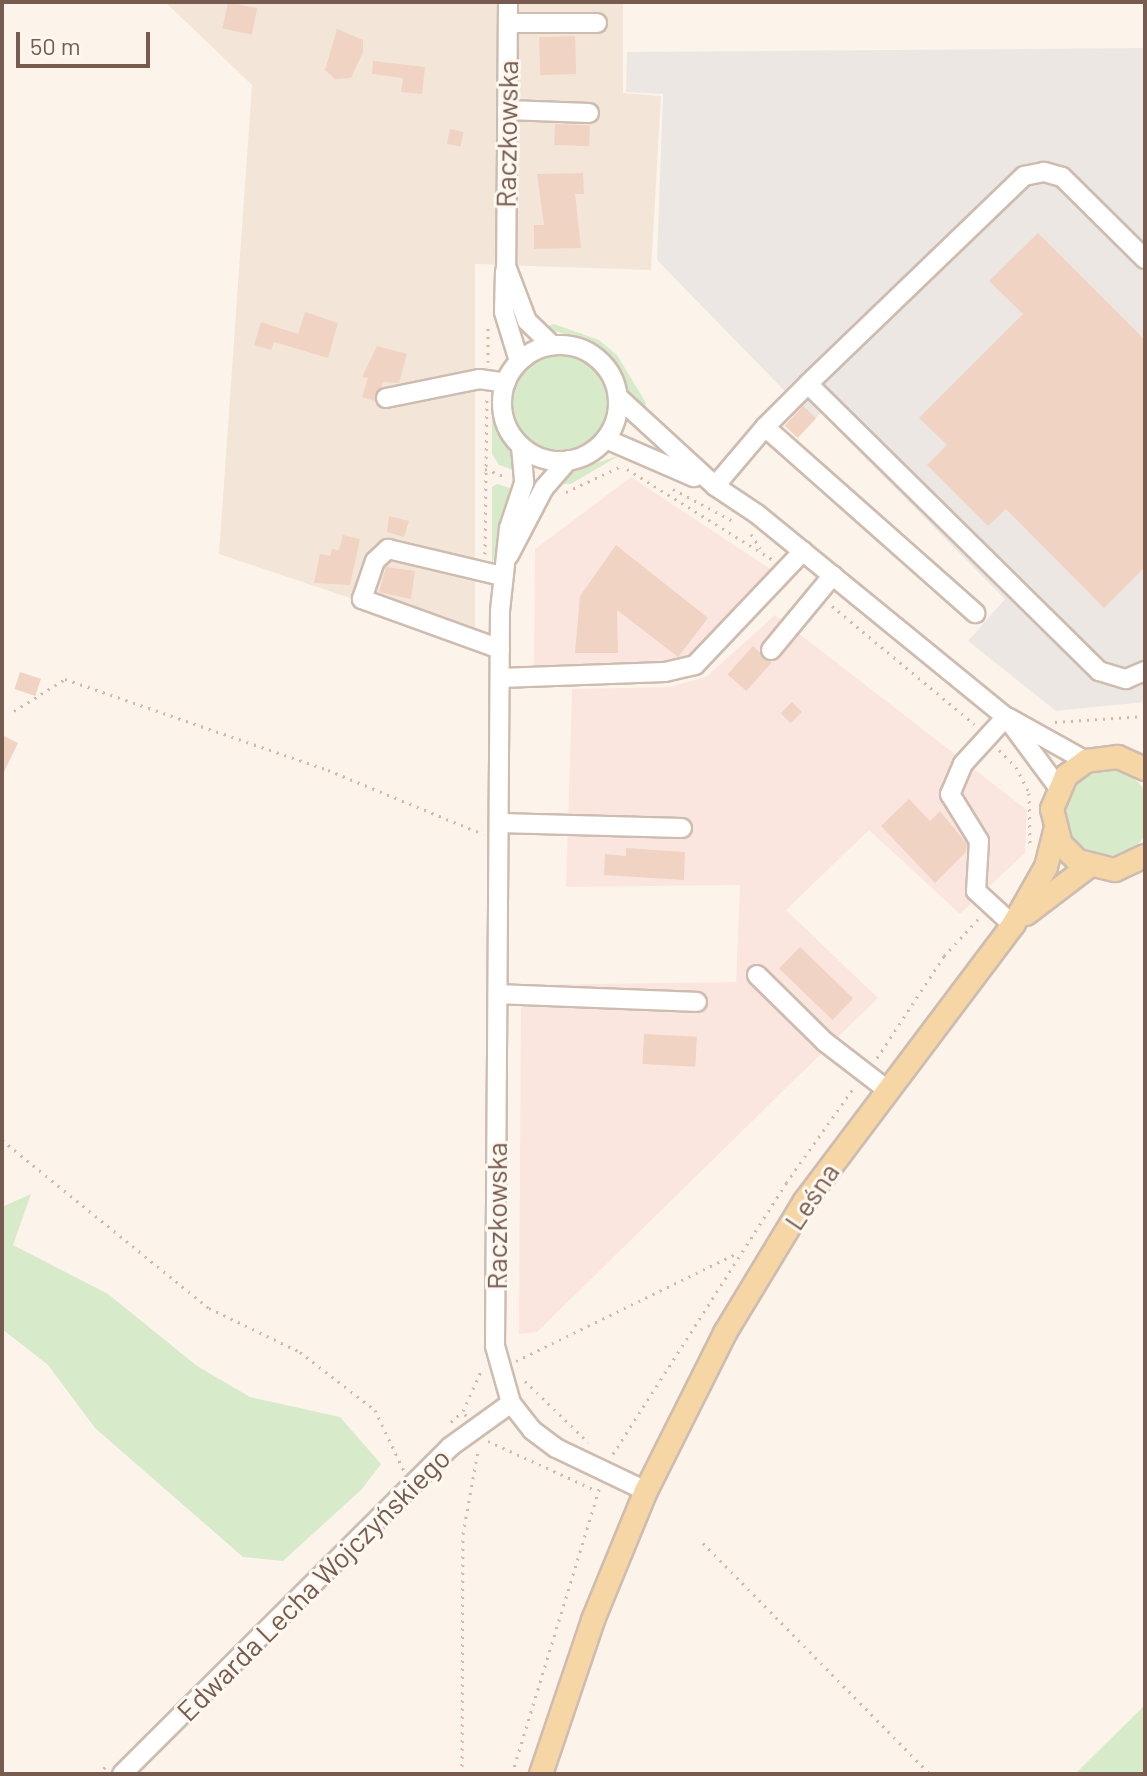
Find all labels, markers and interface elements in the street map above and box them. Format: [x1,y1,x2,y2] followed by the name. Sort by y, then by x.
[20,16,154,66] scale bar
[30,31,81,60] text: 50 m
[488,60,524,208] street label: Raczkowska
[479,1142,513,1290] street label: Raczkowska
[777,1156,845,1236] street label: Leśna
[169,1440,457,1728] street label: Edwarda Lecha Wojczyńskiego

